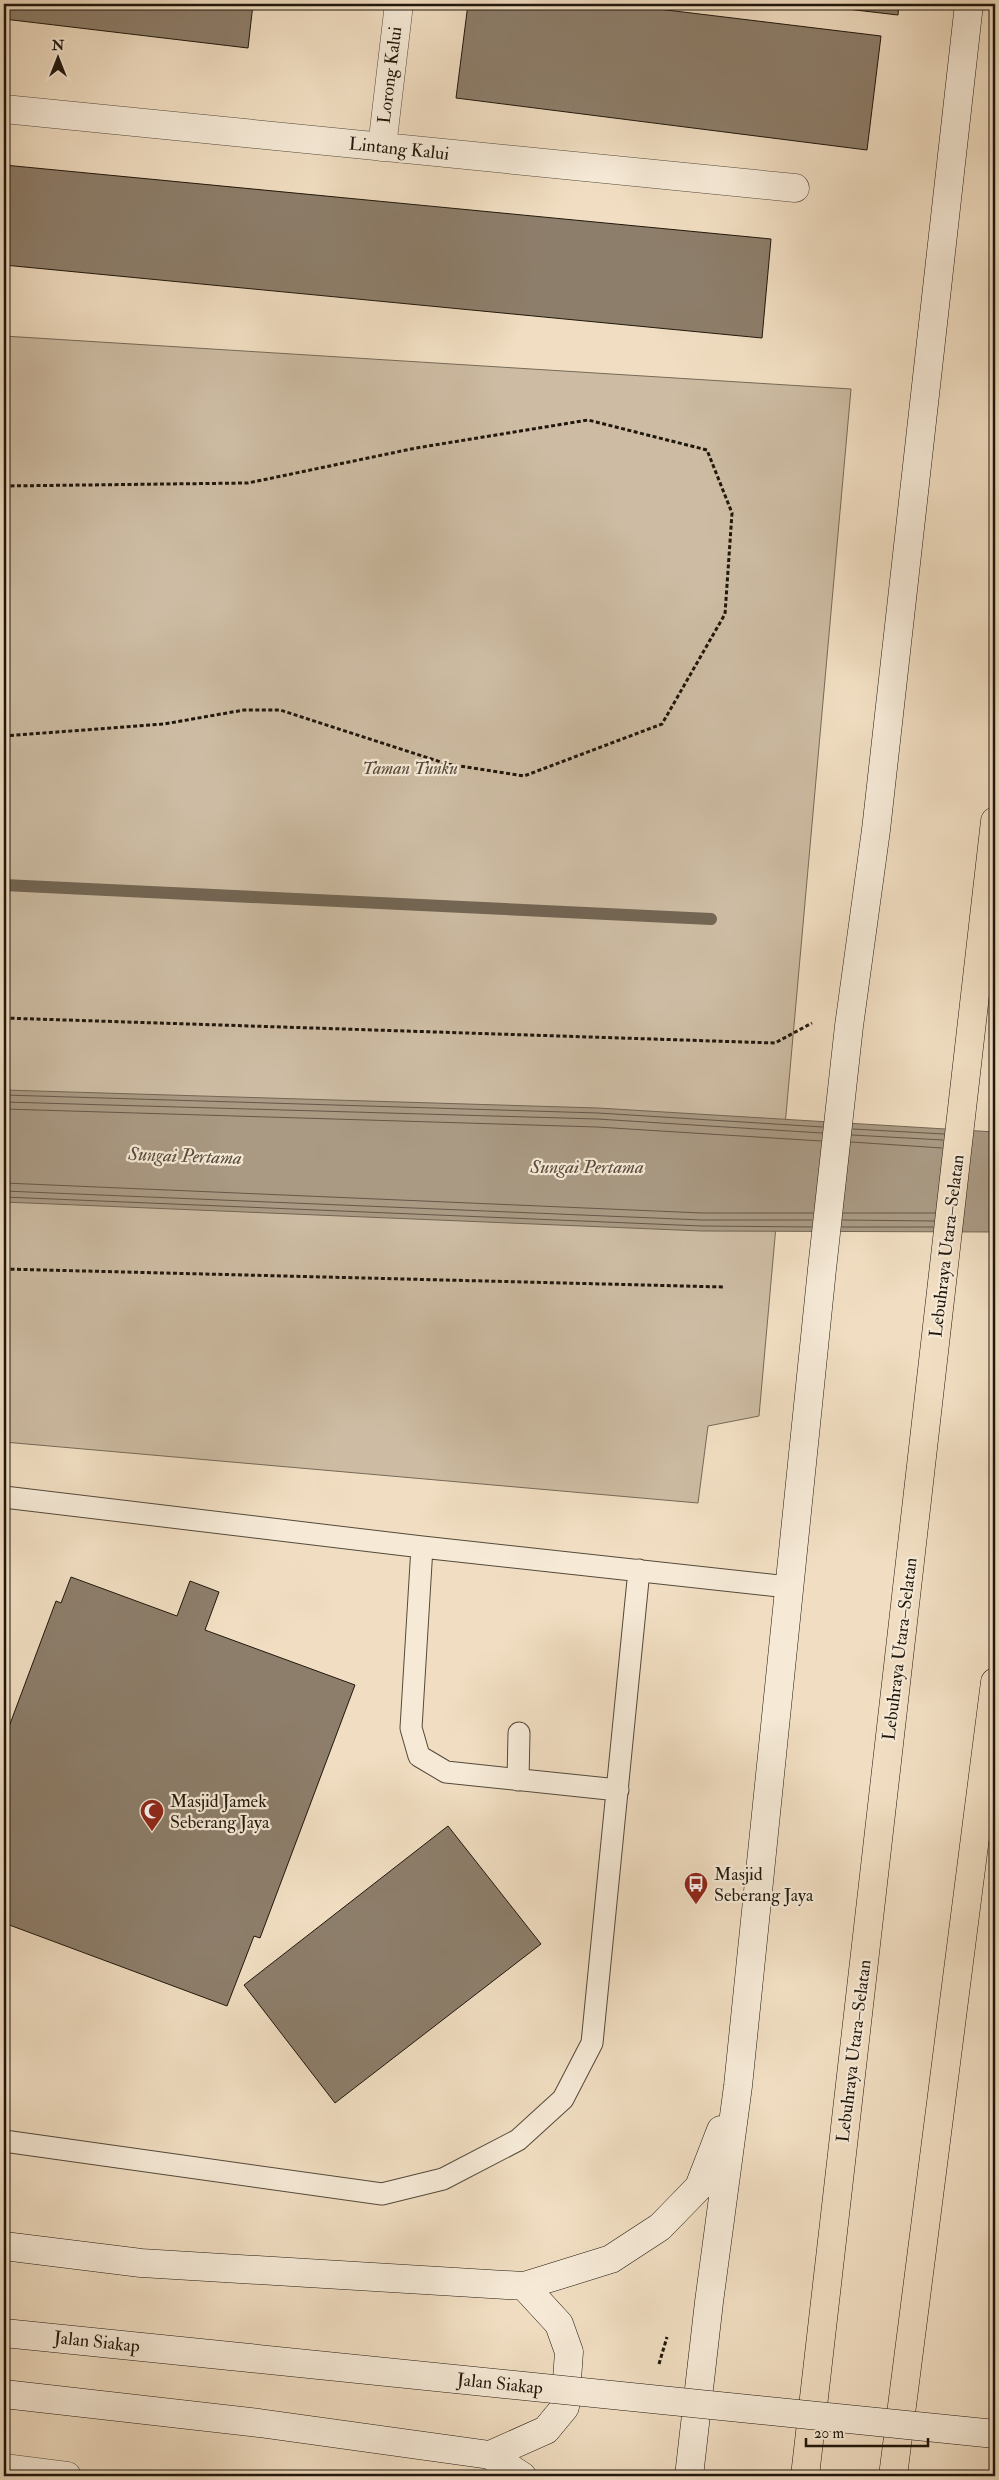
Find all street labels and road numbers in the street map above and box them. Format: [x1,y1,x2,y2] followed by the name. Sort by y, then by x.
[373,25,407,125] street label: Lorong Kalui
[348,132,451,166] street label: Lintang Kalui
[924,1153,970,1339] street label: Lebuhraya Utara–Selatan
[877,1556,923,1742] street label: Lebuhraya Utara–Selatan
[831,1958,877,2144] street label: Lebuhraya Utara–Selatan
[52,2326,141,2358] street label: Jalan Siakap
[455,2368,544,2400] street label: Jalan Siakap

